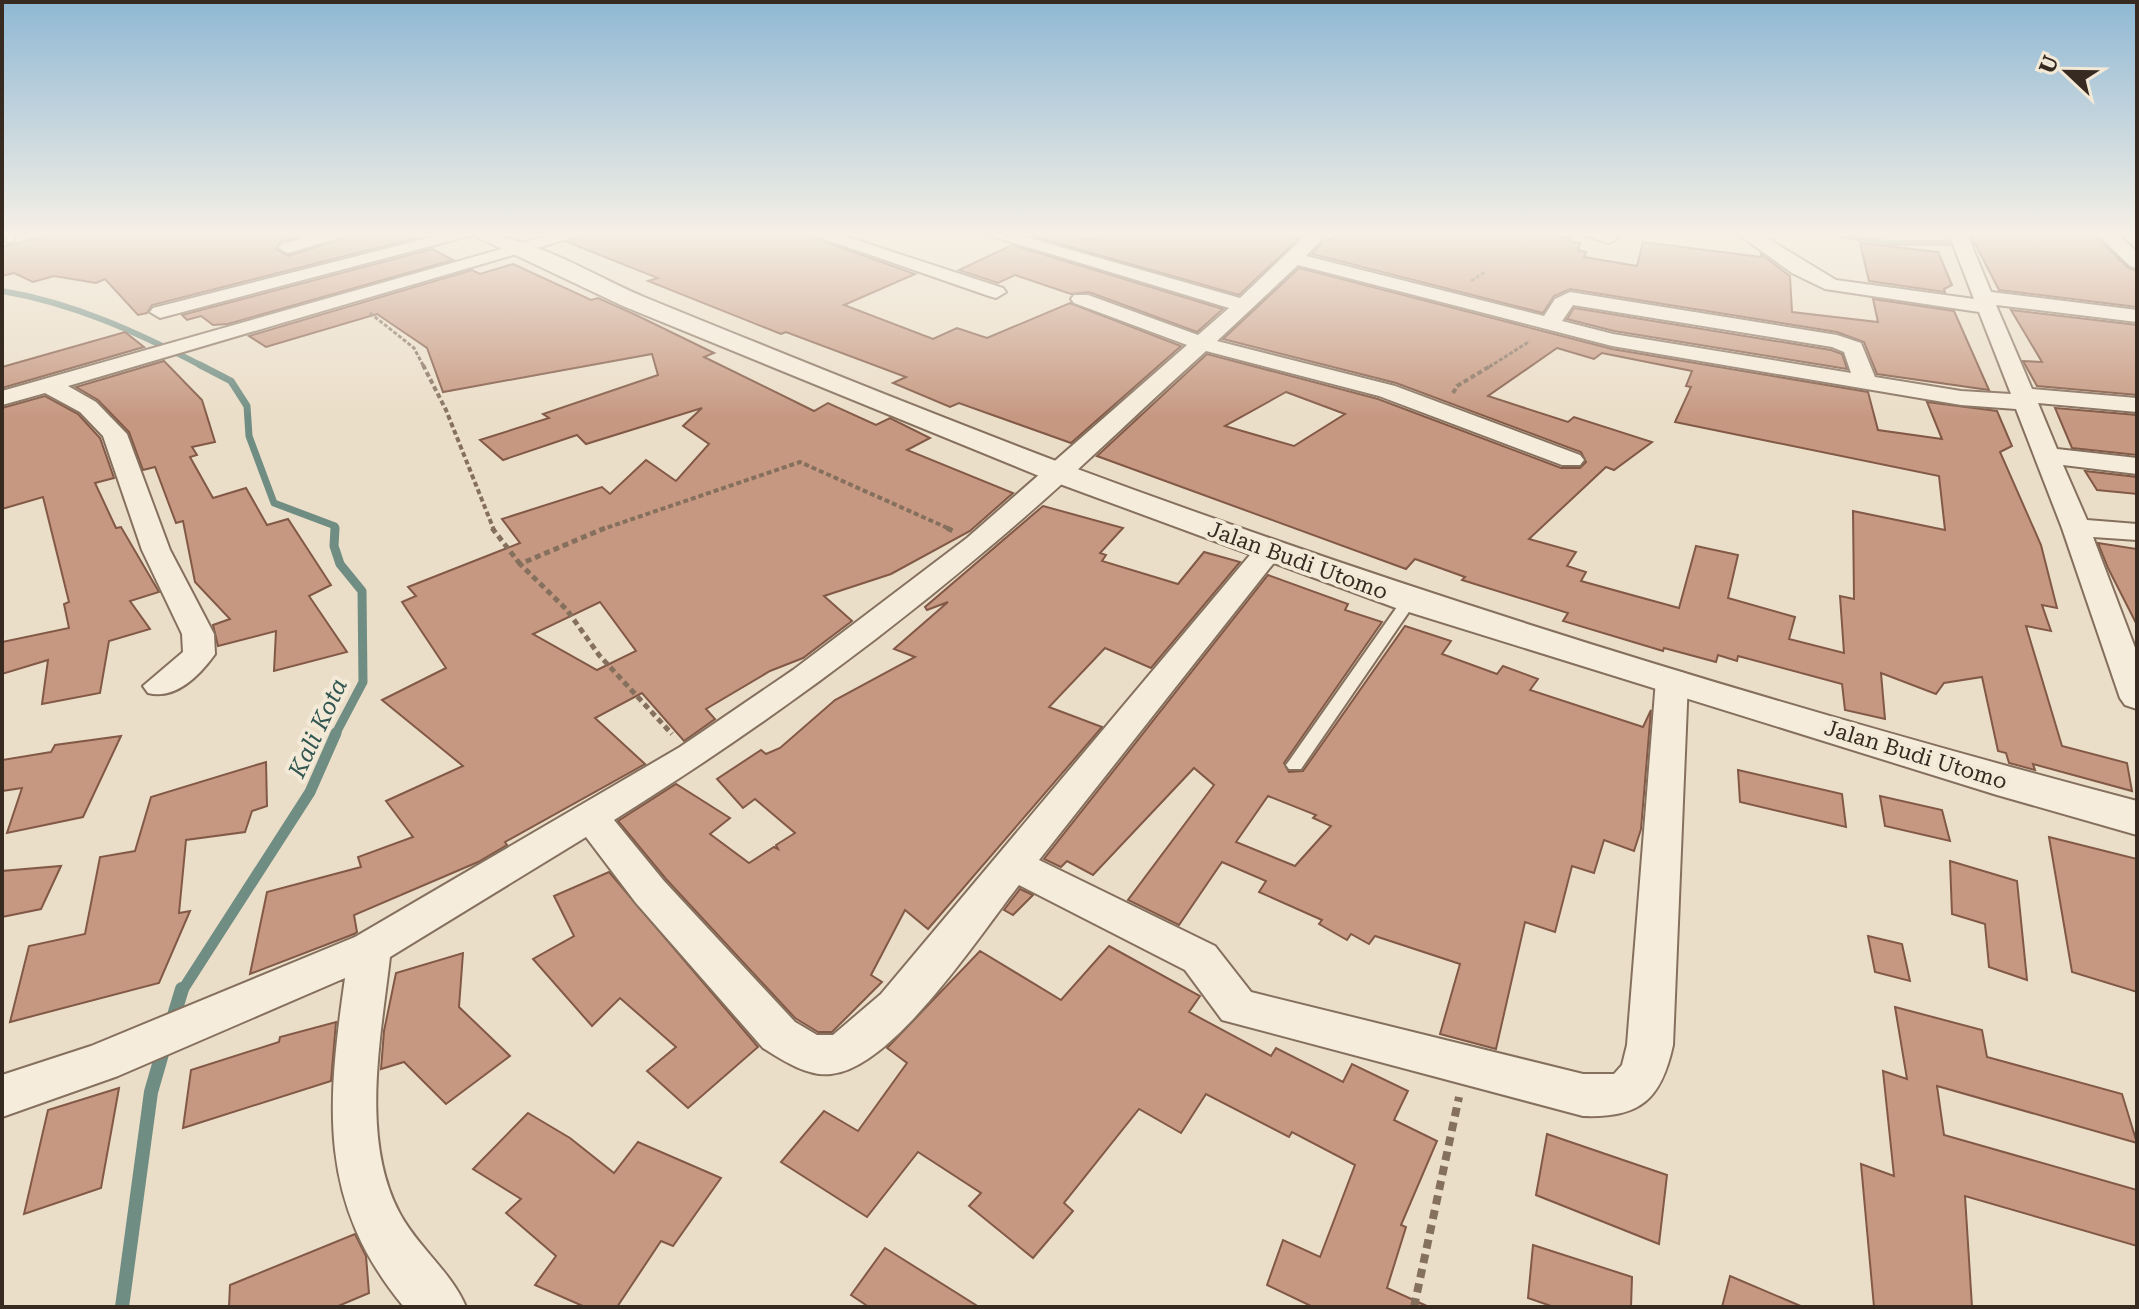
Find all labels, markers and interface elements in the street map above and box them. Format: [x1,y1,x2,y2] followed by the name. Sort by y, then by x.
[2027,32,2107,112] north arrow
[2034,52,2064,77] text: U
[1204,516,1391,605] street label: Jalan Budi Utomo
[282,674,353,783] water label: Kali Kota
[1821,715,2010,794] street label: Jalan Budi Utomo

